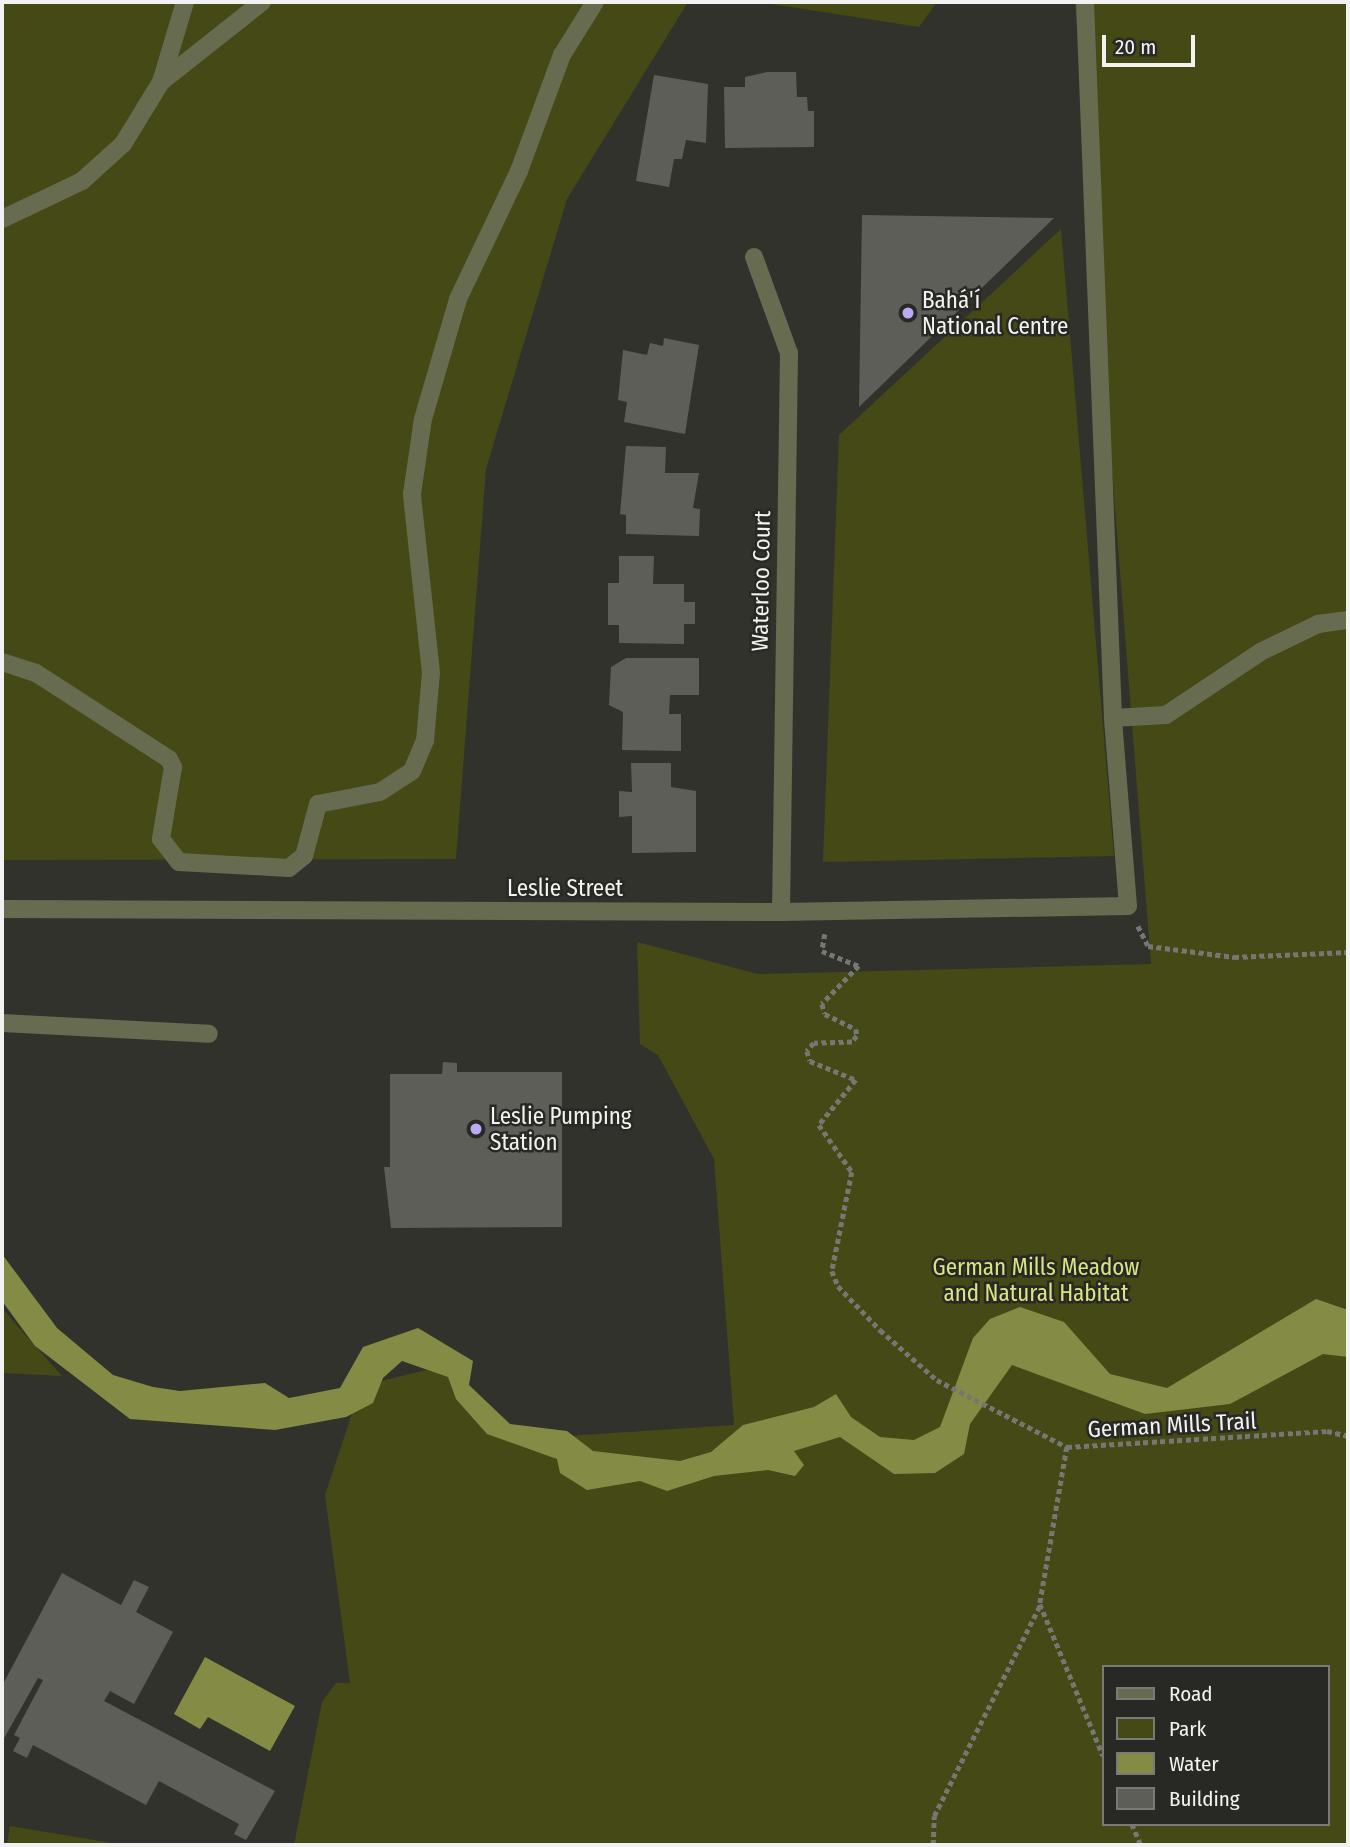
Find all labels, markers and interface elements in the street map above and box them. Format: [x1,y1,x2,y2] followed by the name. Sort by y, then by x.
[1105,21,1198,65] scale bar
[1115,34,1156,60] text: 20 m
[922,286,1068,340] place label: Bahá'í National Centre
[900,305,916,321] marker: Bahá'í National Centre
[746,510,776,652] street label: Waterloo Court
[507,874,623,902] street label: Leslie Street
[490,1102,632,1156] place label: Leslie Pumping Station
[468,1121,484,1137] marker: Leslie Pumping Station
[933,1253,1139,1307] park label: German Mills Meadow and Natural Habitat
[1087,1407,1257,1443] street label: German Mills Trail
[1102,1665,1329,1826] legend
[1169,1681,1213,1707] text: Road
[1169,1716,1206,1742] text: Park
[1169,1751,1219,1777] text: Water
[1169,1786,1240,1812] text: Building

